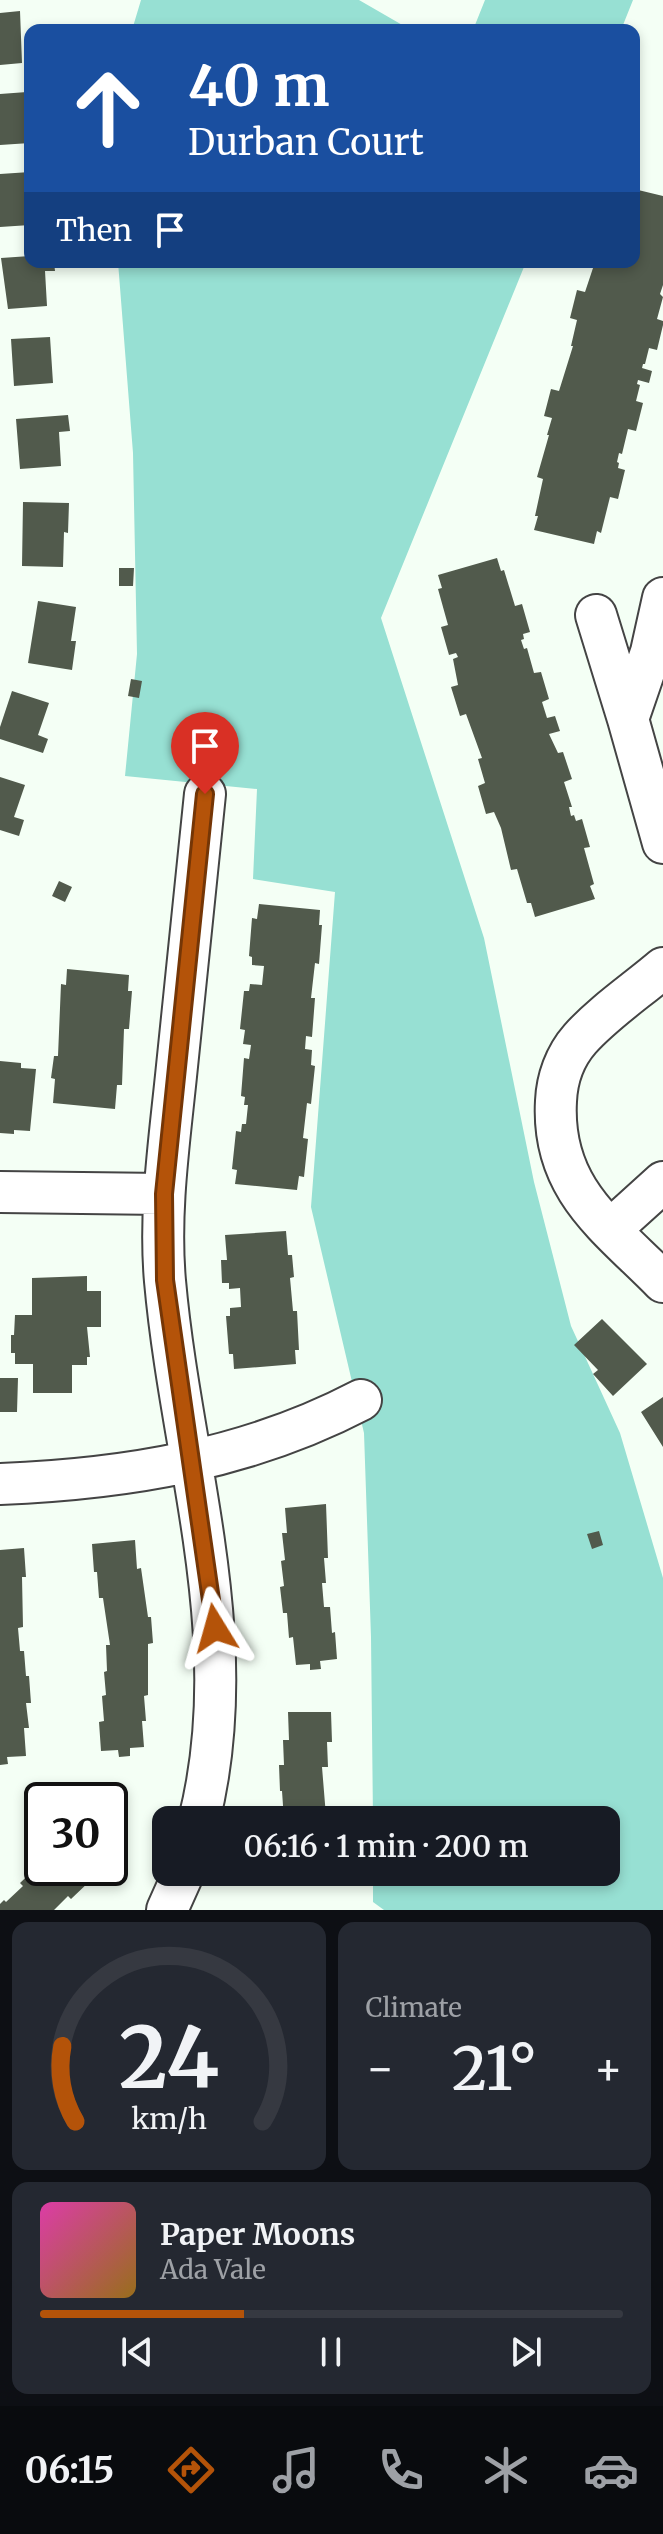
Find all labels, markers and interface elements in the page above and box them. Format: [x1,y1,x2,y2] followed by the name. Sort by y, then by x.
[188,51,330,121] text: 40 m
[56,56,160,160] icon: ahead
[188,120,424,165] text: Durban Court
[148,208,192,252] icon: arrive
[56,211,132,249] text: Then
[171,712,239,794] pin
[183,724,227,768] icon: arrive
[173,1586,257,1670] position arrow
[24,1782,128,1886] speed limit sign: 30
[244,1827,528,1865] text: 06:16 · 1 min · 200 m
[366,1991,462,2024] text: Climate
[119,2006,219,2111] text: 24
[452,2031,537,2106] text: 21°
[366,2041,395,2096] text: −
[594,2041,623,2096] text: +
[131,2101,207,2137] text: km/h
[160,2215,355,2253] text: Paper Moons
[160,2253,266,2286] text: Ada Vale
[115,2330,159,2374] icon: previous
[309,2330,353,2374] icon: pause
[504,2330,548,2374] icon: next
[163,2442,219,2498] icon: directions
[268,2442,324,2498] icon: music
[373,2442,429,2498] icon: phone
[478,2442,534,2498] icon: climate
[583,2442,639,2498] icon: car
[24,2448,114,2493] text: 06:15

